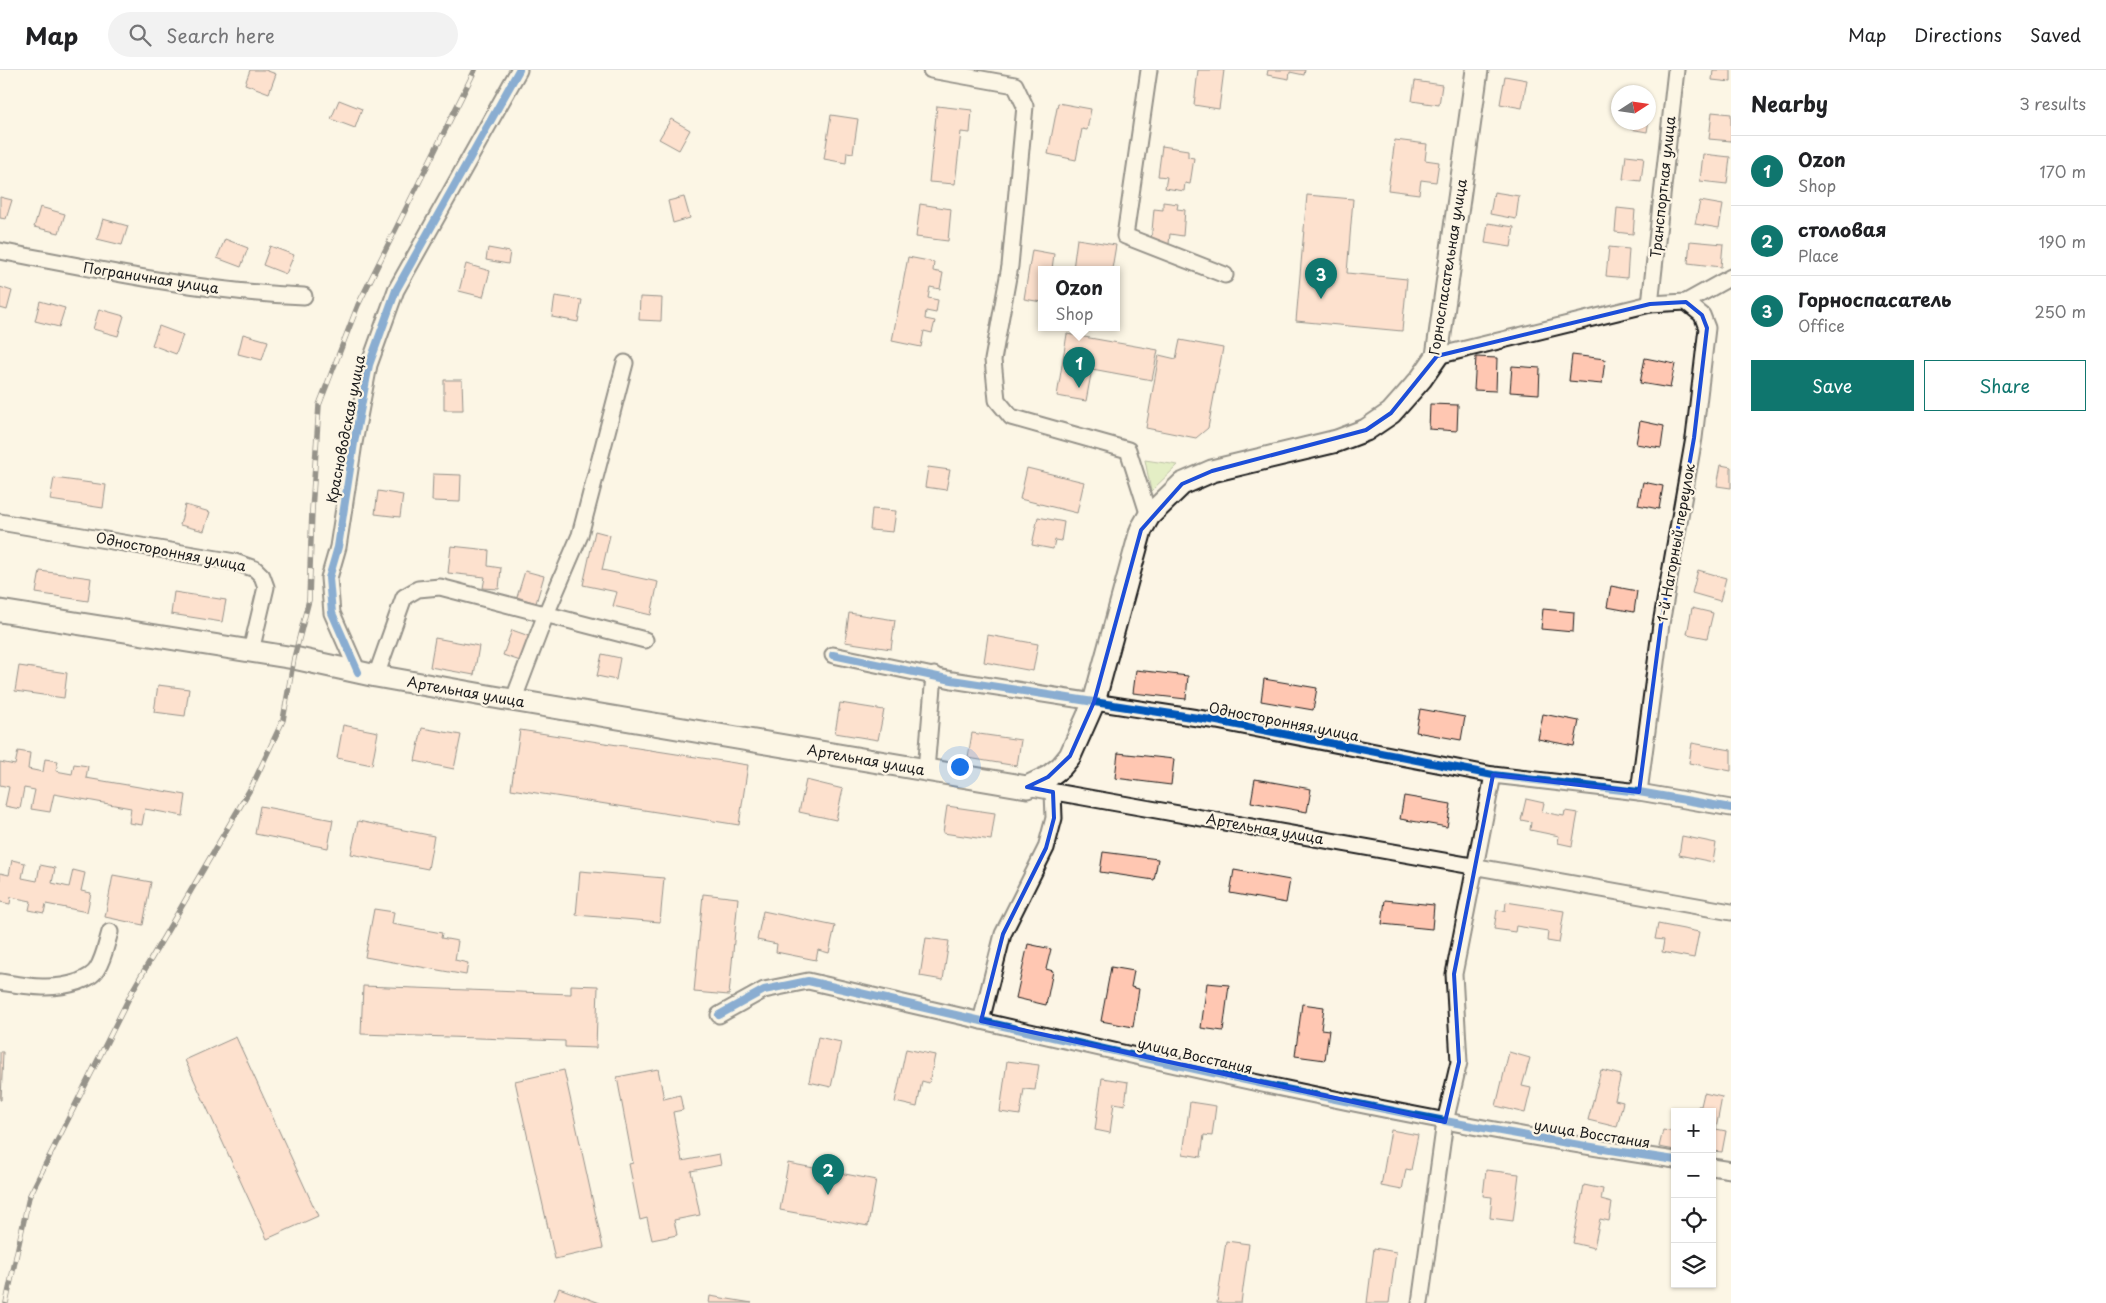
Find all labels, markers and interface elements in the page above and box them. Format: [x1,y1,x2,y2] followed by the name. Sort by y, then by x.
[108,12,458,57] search box
[25,17,78,53] text: Map
[126,21,154,49] icon: search
[166,21,275,49] text: Search here
[1848,21,1886,48] text: Map
[1914,21,2002,48] text: Directions
[2030,21,2081,48] text: Saved
[1611,85,1656,130] north arrow
[1751,87,1828,119] text: Nearby
[2019,91,2086,115] text: 3 results
[1645,115,1680,259] street label: Транспортная улица
[1798,145,1846,173] text: Ozon
[1763,159,1771,183] text: 1
[2040,159,2086,183] text: 170 m
[1798,173,1836,197] text: Shop
[1423,177,1472,356] street label: Горноспасательная улица
[1798,215,1886,243] text: столовая
[1761,229,1773,253] text: 2
[2038,229,2086,253] text: 190 m
[1798,243,1839,267] text: Place
[82,256,221,299] street label: Пограничная улица
[1305,258,1337,299] pin: 3
[1038,266,1120,331] popup
[1055,273,1103,301] text: Ozon
[1798,285,1952,313] text: Горноспасатель
[1762,299,1772,323] text: 3
[2035,299,2086,323] text: 250 m
[1055,301,1093,325] text: Shop
[1798,313,1845,337] text: Office
[1063,347,1095,388] pin: 1
[321,353,370,505] street label: Красноводская улица
[1751,360,1914,411] button: Save
[1924,360,2086,411] button: Share
[1651,461,1700,624] street label: 1-й Нагорный переулок
[94,527,248,576] street label: Односторонняя улица
[406,671,527,712] street label: Артельная улица
[1207,697,1361,746] street label: Односторонняя улица
[806,739,927,780] street label: Артельная улица
[947,754,973,780] your location
[1205,808,1326,849] street label: Артельная улица
[1135,1032,1255,1079] street label: улица Восстания
[1671,1108,1716,1288] map controls
[1671,1108,1716,1153] button: +
[1532,1114,1652,1153] street label: улица Восстания
[1671,1153,1716,1198] button: −
[812,1154,844,1195] pin: 2
[1671,1198,1716,1243] button: locate
[1671,1243,1716,1288] button: layers

